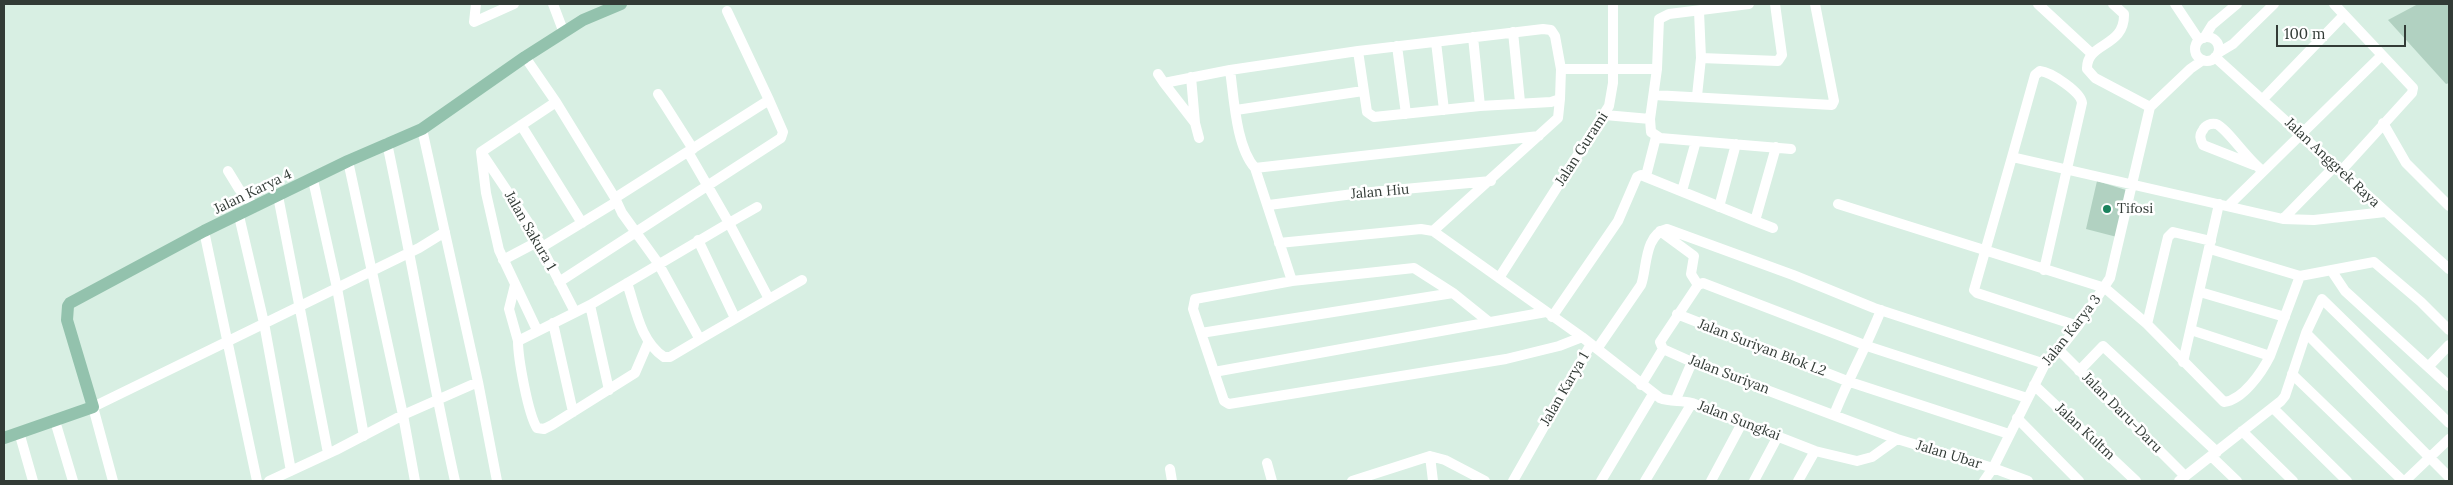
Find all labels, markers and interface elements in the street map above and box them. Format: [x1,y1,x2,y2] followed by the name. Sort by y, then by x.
[2278,15,2408,47] scale bar
[2284,24,2325,43] text: 100 m
[1552,109,1612,189] street label: Jalan Gurami
[2281,115,2383,211] street label: Jalan Anggrek Raya
[211,166,295,218] street label: Jalan Karya 4
[1350,181,1410,203] street label: Jalan Hiu
[501,188,559,274] street label: Jalan Sakura 1
[2117,201,2153,217] place label: Tifosi
[2101,203,2113,215] marker: Tifosi
[2039,291,2105,369] street label: Jalan Karya 3
[1696,316,1828,380] street label: Jalan Suriyan Blok L2
[1537,349,1593,429] street label: Jalan Karya 1
[1686,352,1772,398] street label: Jalan Suriyan
[2079,370,2165,456] street label: Jalan Daru-Daru
[1695,398,1783,444] street label: Jalan Sungkai
[2052,400,2118,464] street label: Jalan Kultm
[1914,437,1984,473] street label: Jalan Ubar

